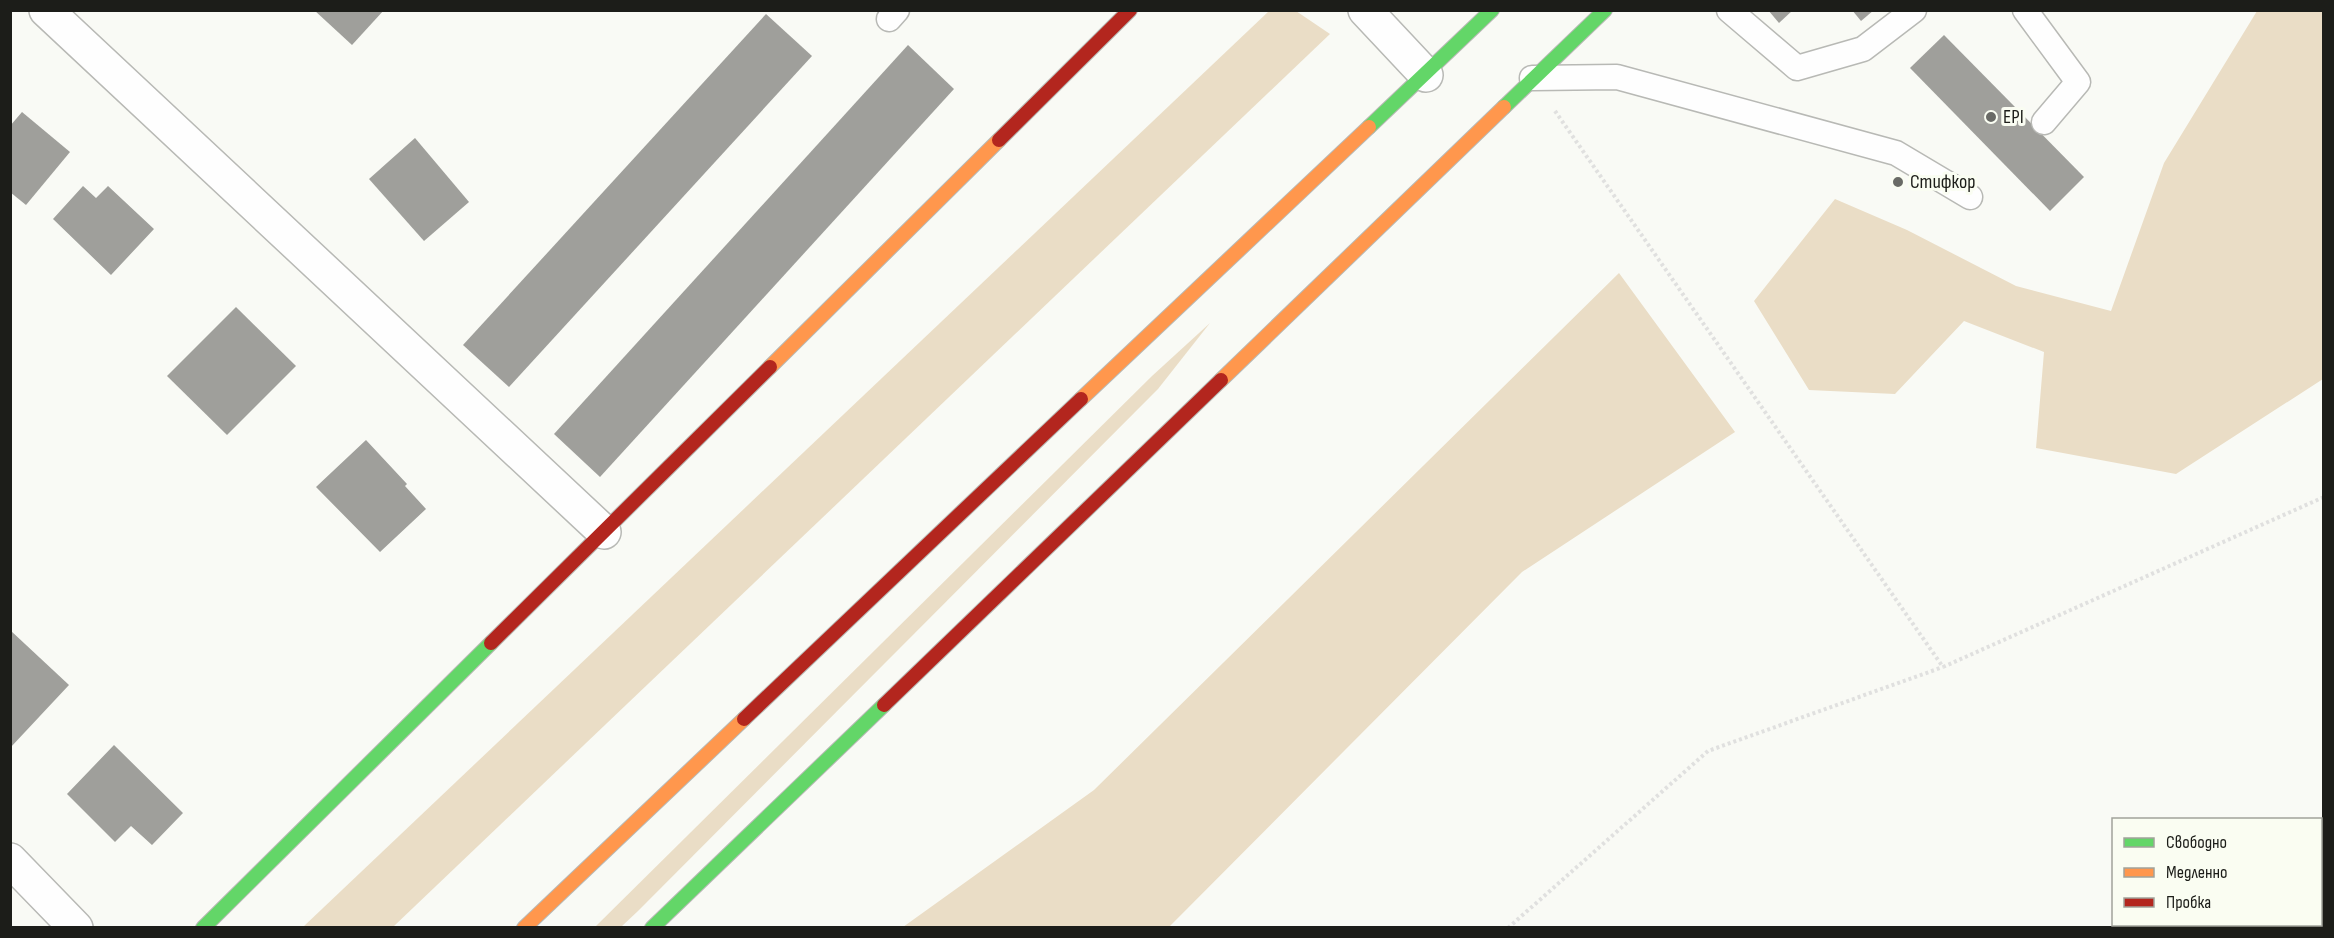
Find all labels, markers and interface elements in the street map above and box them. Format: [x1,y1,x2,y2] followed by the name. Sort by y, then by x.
[2003,105,2024,129] place label: EPI
[1984,110,1998,124] marker: EPI
[1910,170,1976,194] place label: Стифкор
[1891,175,1905,189] marker: Стифкор
[2112,818,2322,926] legend
[2166,832,2227,853] text: Свободно
[2166,862,2228,883] text: Медленно
[2166,892,2211,913] text: Пробка

